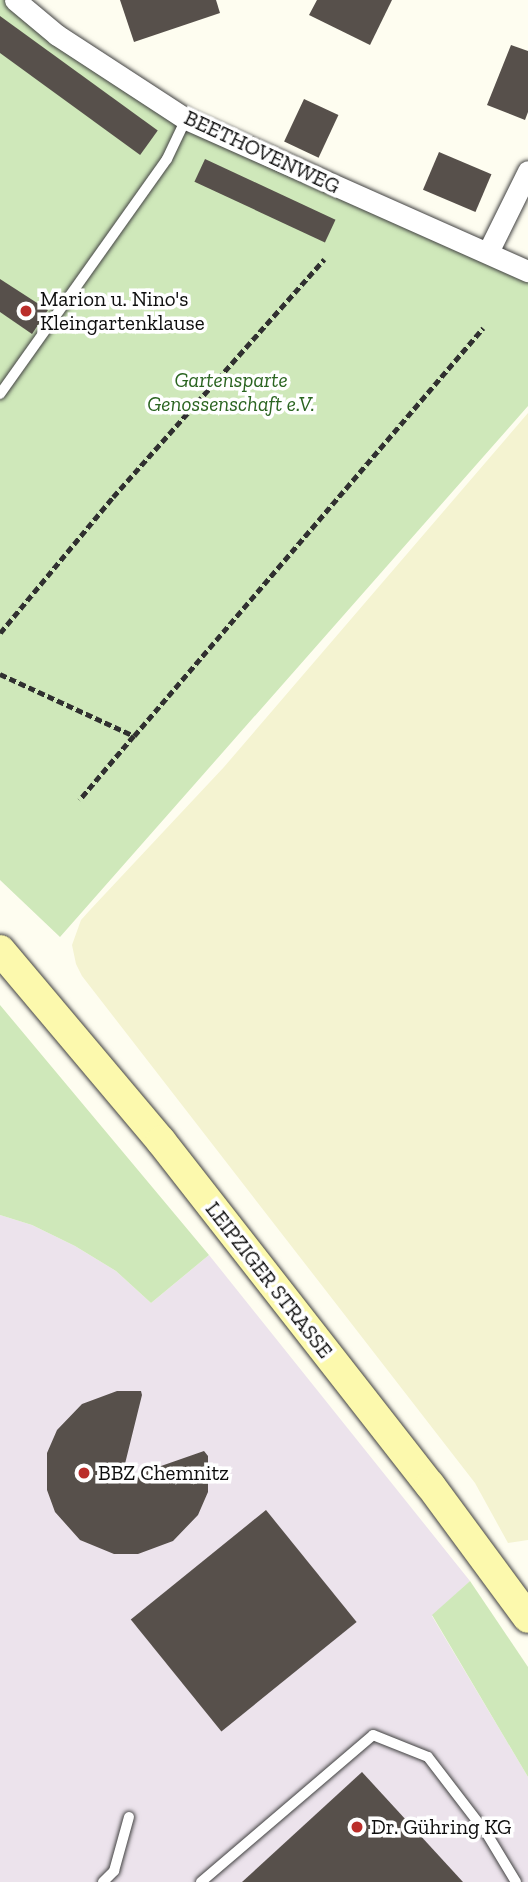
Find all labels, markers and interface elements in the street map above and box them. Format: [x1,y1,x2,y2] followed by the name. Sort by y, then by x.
[180,105,344,199] street label: BEETHOVENWEG
[40,286,205,336] place label: Marion u. Nino's Kleingartenklause
[18,303,34,319] marker: Marion u. Nino's Kleingartenklause
[147,367,315,417] park label: Gartensparte Genossenschaft e.V.
[200,1197,338,1363] street label: LEIPZIGER STRASSE
[98,1460,229,1486] place label: BBZ Chemnitz
[76,1465,92,1481] marker: BBZ Chemnitz
[371,1814,512,1840] place label: Dr. Gühring KG
[349,1819,365,1835] marker: Dr. Gühring KG

